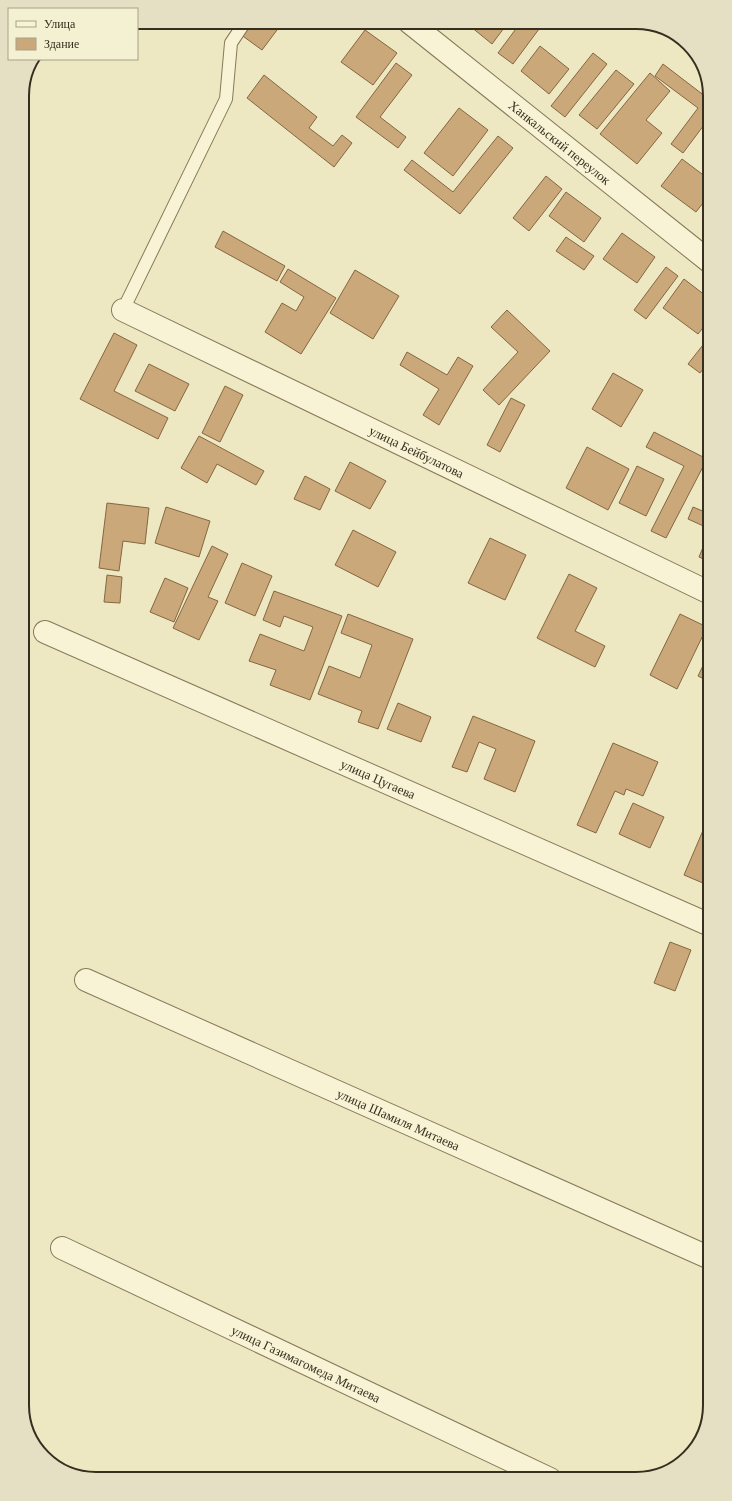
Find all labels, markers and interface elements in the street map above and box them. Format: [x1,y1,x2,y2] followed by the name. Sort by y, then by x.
[8,8,138,60] legend
[44,17,76,31] text: Улица
[44,37,79,51] text: Здание
[506,97,614,188] street label: Ханкальский переулок
[367,422,467,481] street label: улица Бейбулатова
[338,756,418,802] street label: улица Цугаева
[335,1085,462,1153] street label: улица Шамиля Митаева
[229,1322,383,1405] street label: улица Газимагомеда Митаева

